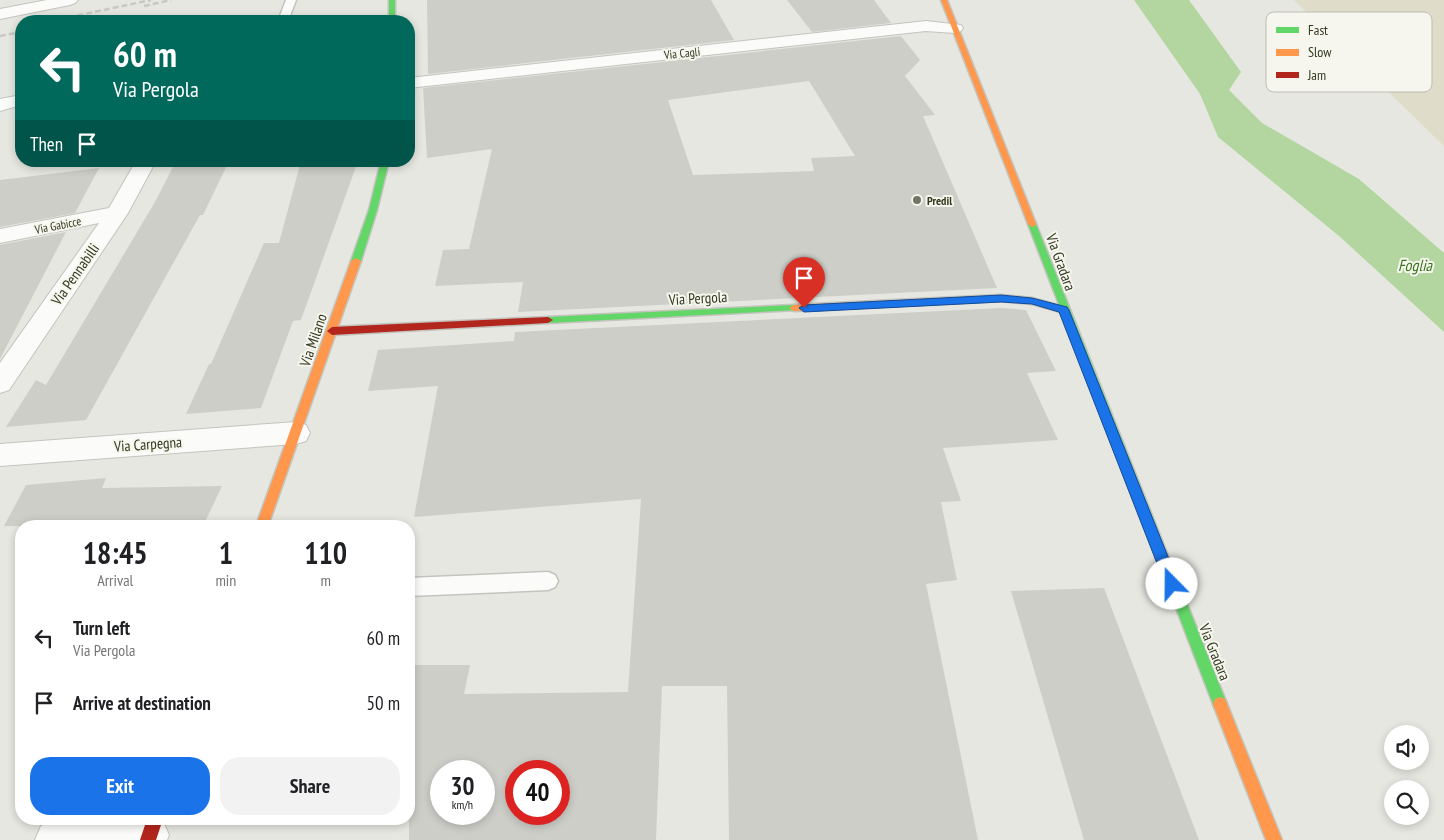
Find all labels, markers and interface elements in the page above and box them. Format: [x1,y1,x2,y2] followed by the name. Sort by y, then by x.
[1266,12,1432,92] legend
[1308,21,1328,39] text: Fast
[113,31,177,77] text: 60 m
[30,35,95,100] icon: left
[1308,43,1332,61] text: Slow
[662,44,701,62] street label: Via Cagli
[1307,66,1326,84] text: Jam
[113,75,199,103] text: Via Pergola
[73,130,101,158] icon: arrive
[30,132,63,156] text: Then
[927,193,952,208] place label: Predil
[911,194,923,206] marker: Predil
[32,213,83,237] street label: Via Gabicce
[1042,230,1080,293] street label: Via Gradara
[46,239,103,309] street label: Via Pennabilli
[1398,255,1434,275] water label: Foglia
[783,257,825,308] pin
[790,264,818,292] icon: arrive
[667,287,728,309] street label: Via Pergola
[295,311,331,370] street label: Via Milano
[113,432,183,456] street label: Via Carpegna
[83,533,148,572] text: 18:45
[219,533,233,572] text: 1
[304,533,347,572] text: 110
[1145,557,1197,609] position arrow
[97,570,133,590] text: Arrival
[215,570,236,590] text: min
[320,570,331,590] text: m
[73,616,130,640] text: Turn left
[1195,620,1235,683] street label: Via Gradara
[30,624,58,652] icon: left
[367,626,400,650] text: 60 m
[73,640,135,660] text: Via Pergola
[30,689,58,717] icon: arrive
[73,691,211,715] text: Arrive at destination
[367,691,400,715] text: 50 m
[1384,725,1429,825] map controls
[1384,725,1429,770] button: sound
[30,757,210,815] button: Exit
[220,757,400,815] button: Share
[505,760,570,825] speed limit sign: 40
[451,770,474,802] text: 30
[1384,780,1429,825] button: search
[452,797,473,812] text: km/h

